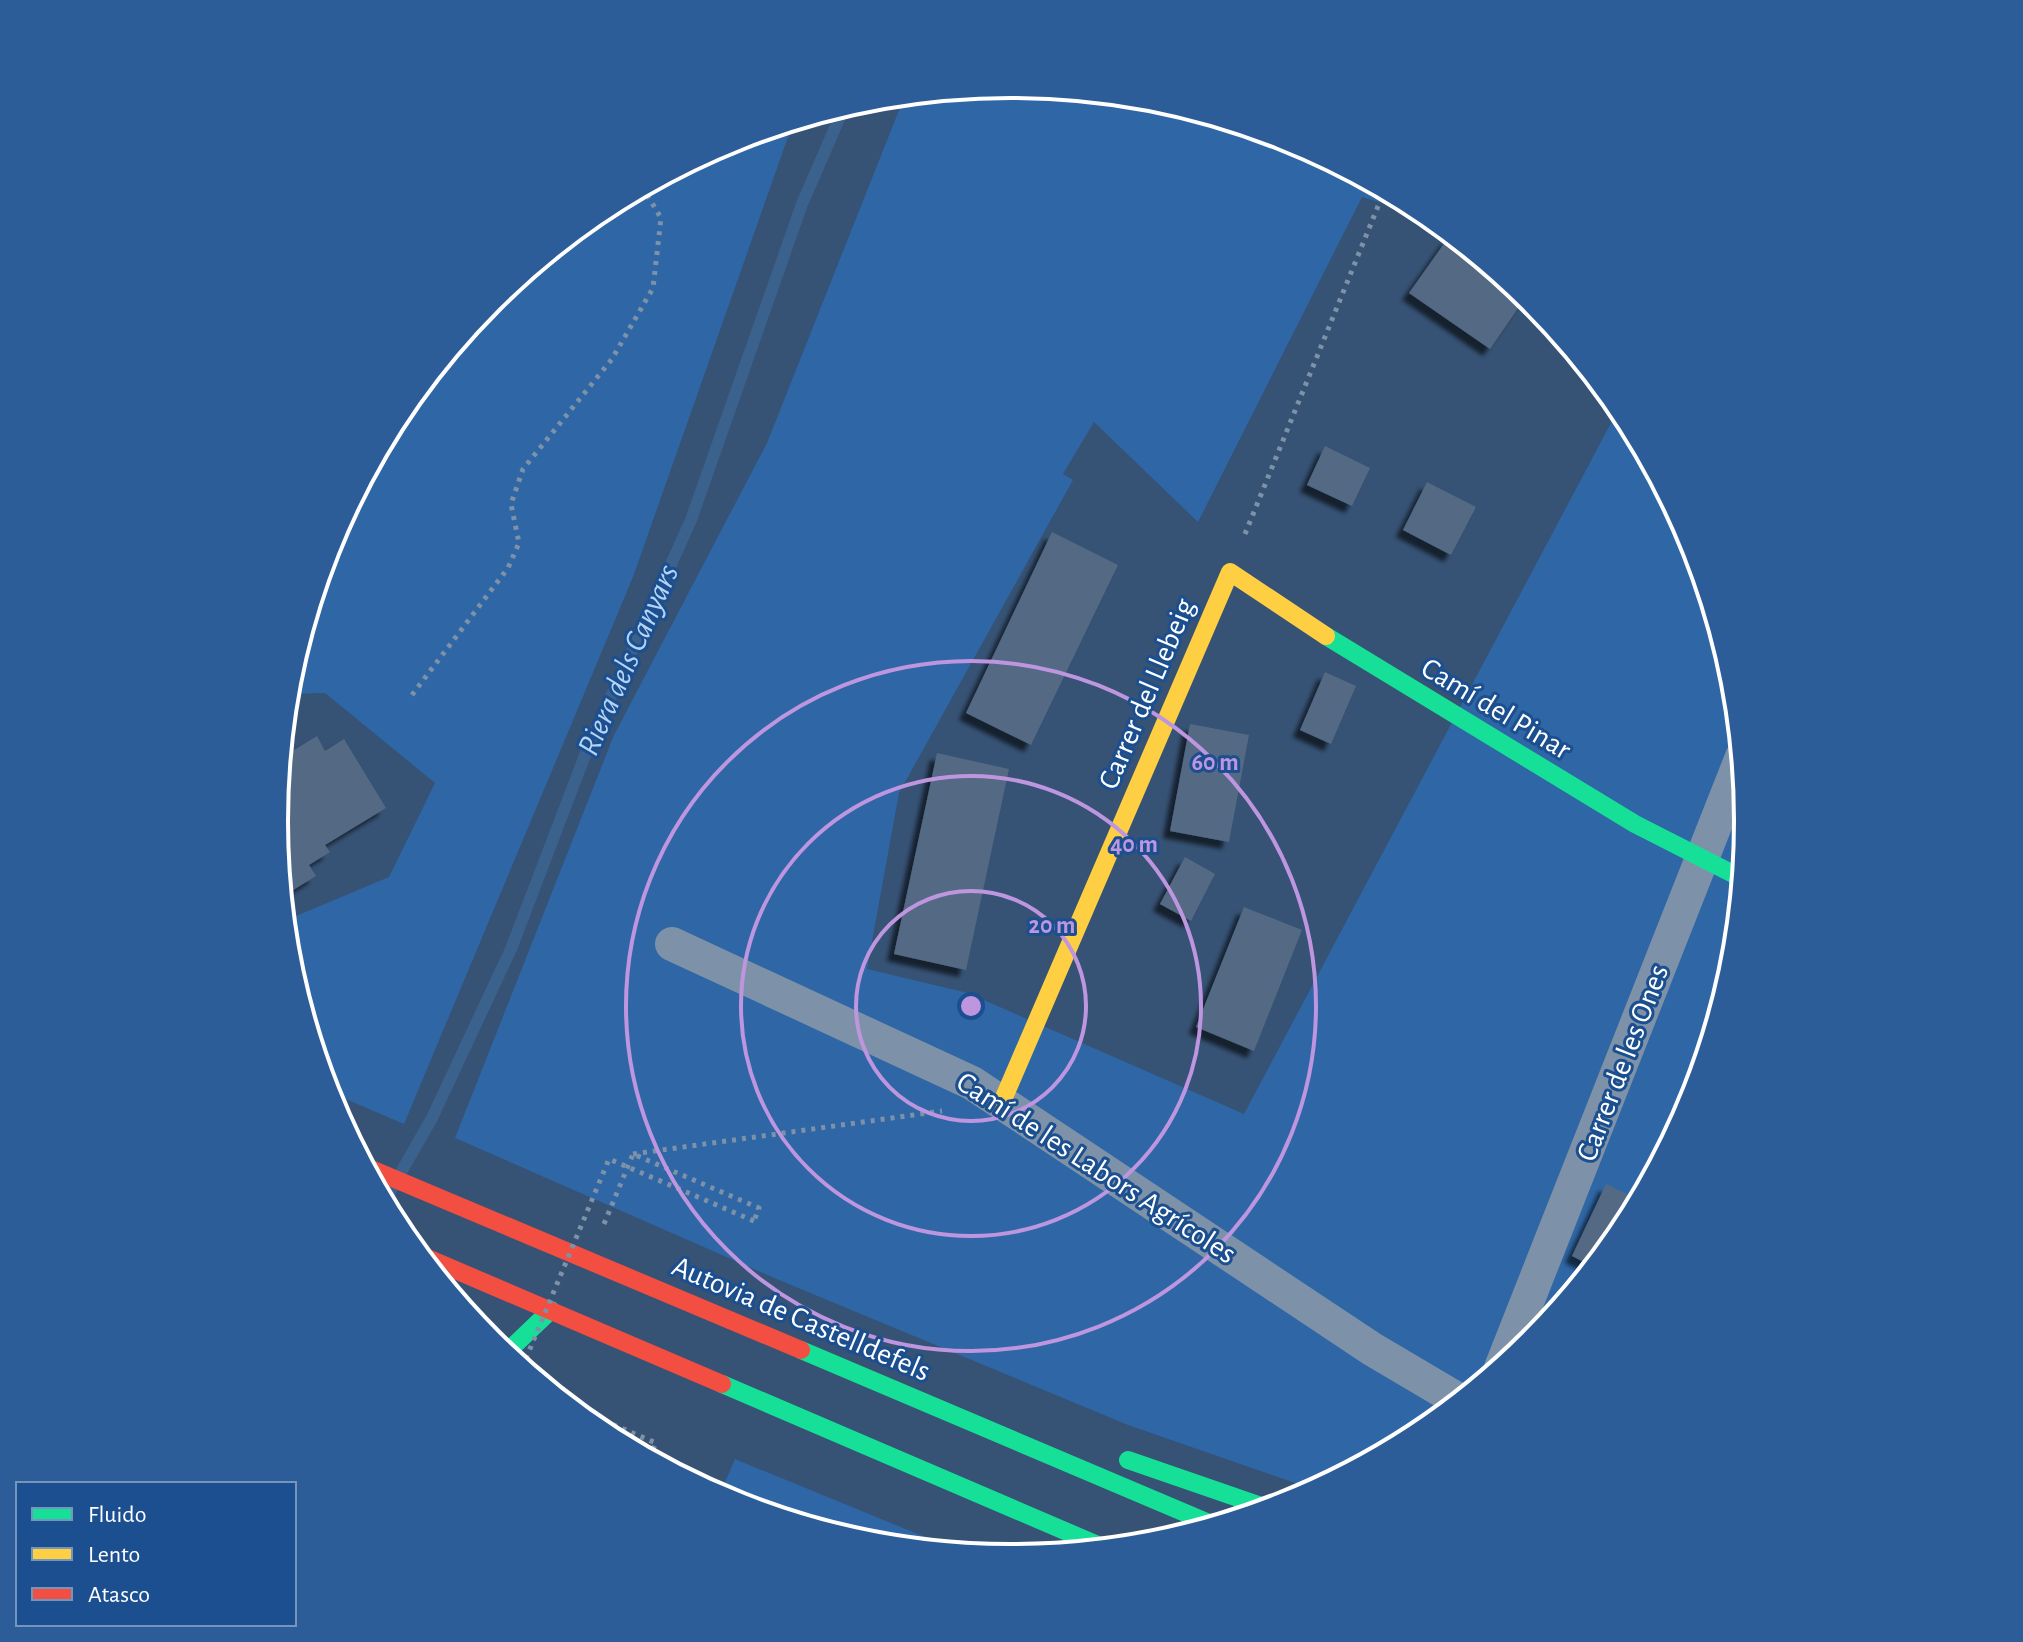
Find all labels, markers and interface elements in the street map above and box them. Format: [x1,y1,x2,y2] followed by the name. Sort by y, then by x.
[572,560,684,760] water label: Riera dels Canyars
[1093,594,1201,794] street label: Carrer del Llebeig
[1416,653,1576,765] street label: Camí del Pinar
[1191,751,1239,775] text: 60 m
[1110,833,1158,857] text: 40 m
[1029,914,1075,938] text: 20 m
[1572,961,1674,1165] street label: Carrer de les Ones
[957,992,985,1020] centre of rings
[951,1067,1241,1269] street label: Camí de les Labors Agrícoles
[668,1251,934,1387] street label: Autovia de Castelldefels
[16,1482,296,1626] legend
[88,1503,147,1527] text: Fluido
[88,1543,140,1567] text: Lento
[88,1583,150,1607] text: Atasco

